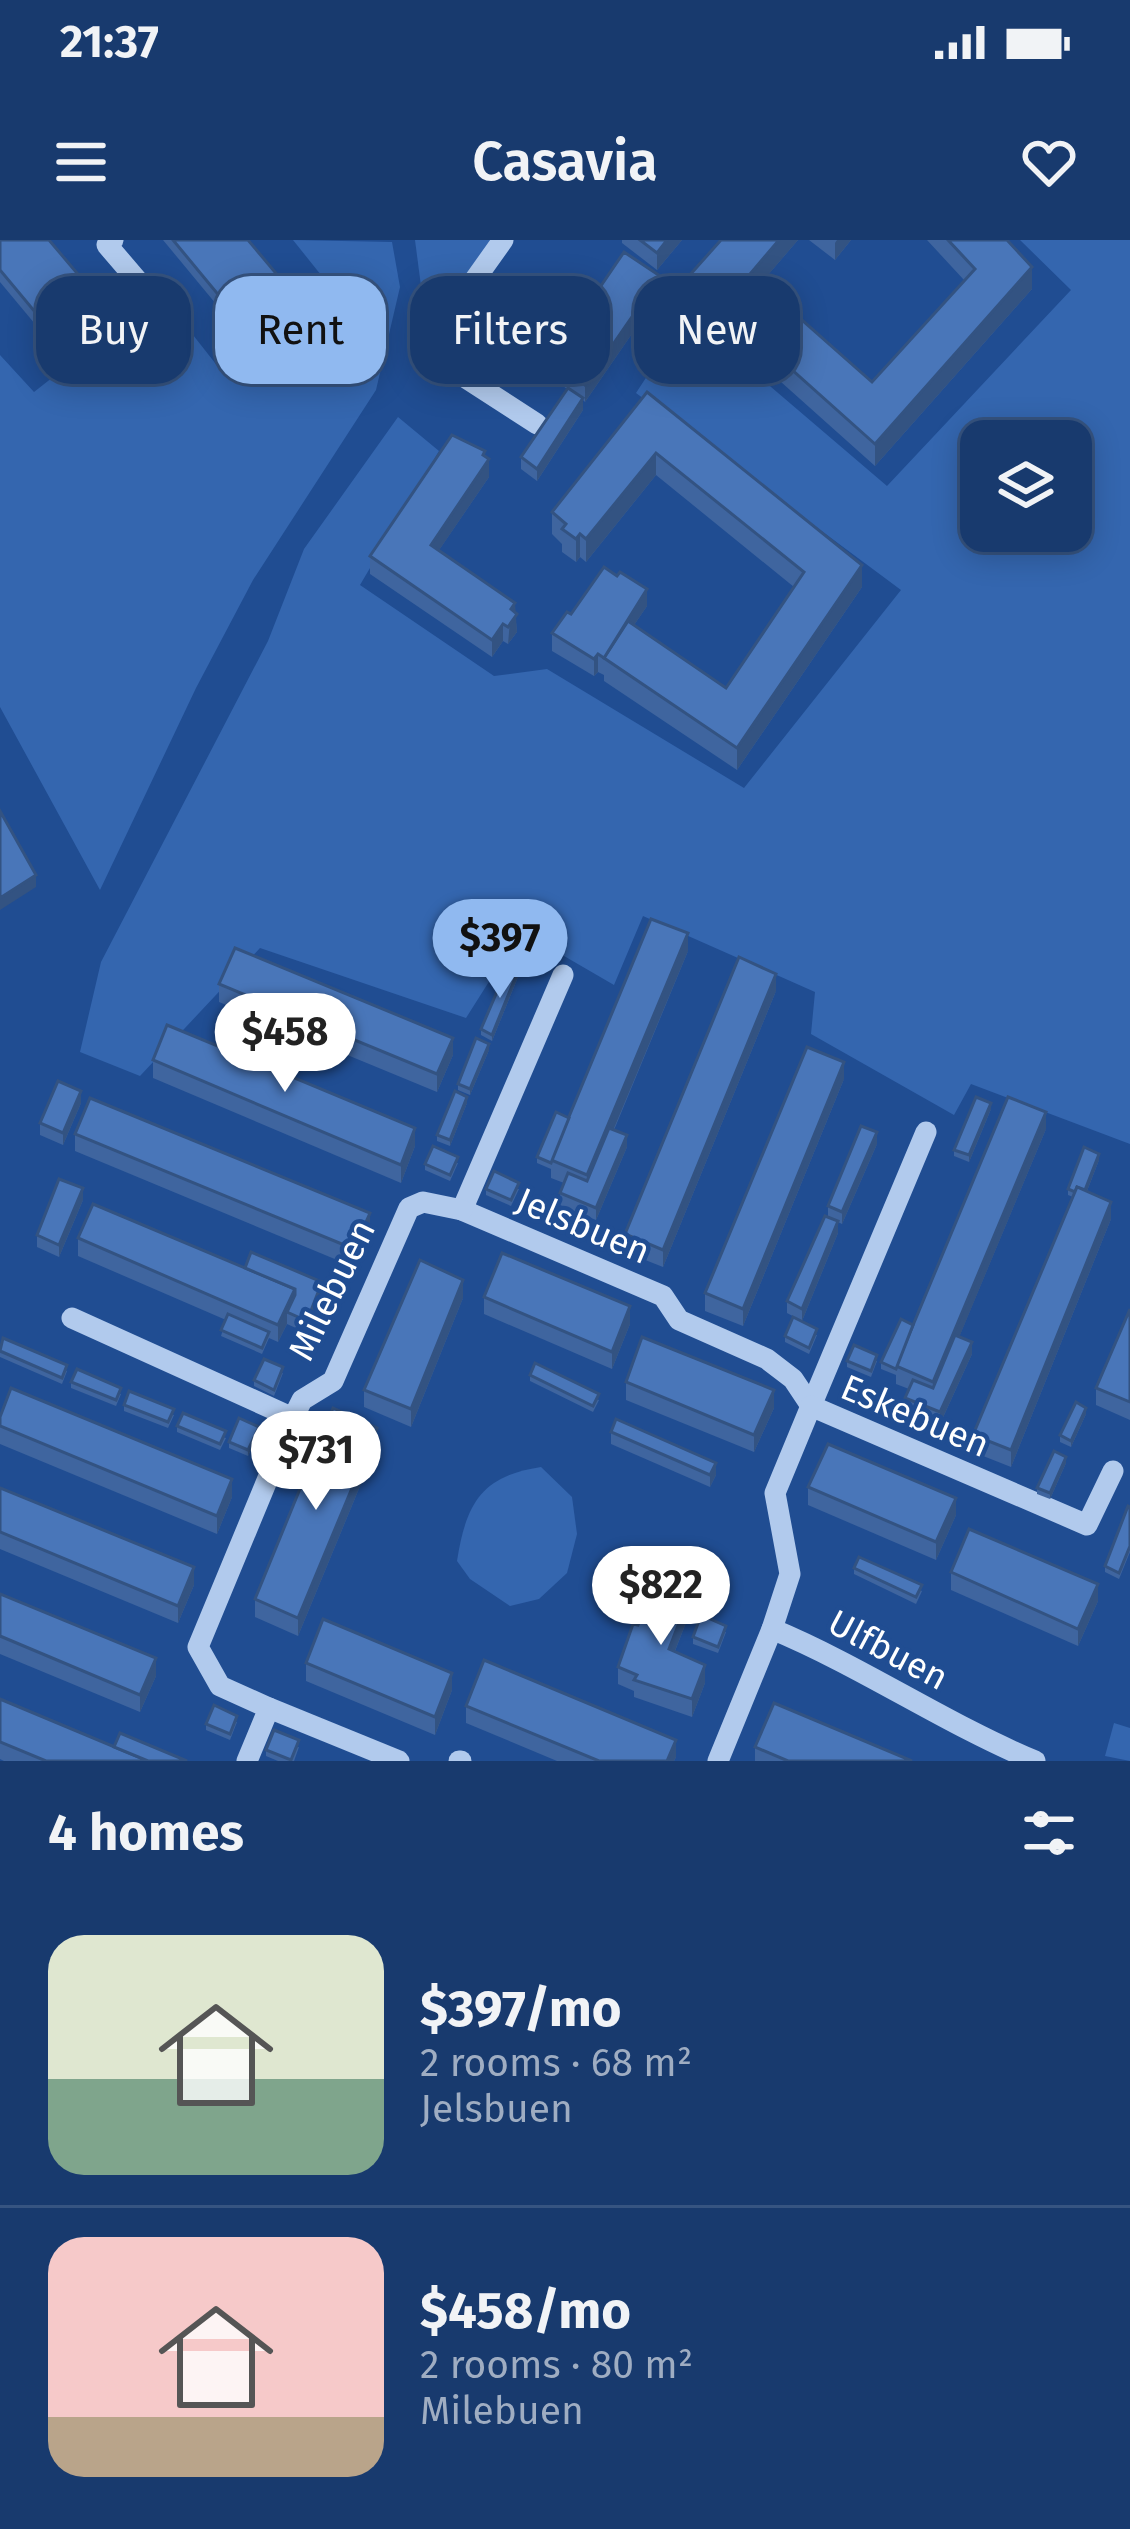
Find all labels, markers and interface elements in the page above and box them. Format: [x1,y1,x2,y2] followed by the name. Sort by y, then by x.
[60,15,159,69] text: 21:37
[48,129,114,195] icon: menu
[1016,129,1082,195] icon: heart
[472,130,658,194] text: Casavia
[36,276,191,384] chip: Buy
[215,276,386,384] chip: Rent
[410,276,610,384] chip: Filters
[634,276,800,384] chip: New
[960,420,1092,552] map controls
[960,420,1092,552] button: layers
[429,899,571,1001] pin: $397
[460,915,540,961] text: $397
[214,993,356,1095] pin: $458
[242,1009,328,1055] text: $458
[510,1178,656,1274] street label: Jelsbuen
[279,1212,385,1368] street label: Milebuen
[834,1365,996,1467] street label: Eskebuen
[245,1411,387,1513] pin: $731
[278,1427,354,1473] text: $731
[590,1546,732,1648] pin: $822
[619,1562,703,1608] text: $822
[821,1600,955,1700] street label: Ulfbuen
[1016,1800,1082,1866] icon: filters
[48,1802,244,1864] text: 4 homes
[420,1978,622,2040] text: $397/mo
[144,1983,288,2127] icon: home
[420,2040,692,2086] text: 2 rooms · 68 m²
[420,2086,573,2132] text: Jelsbuen
[420,2280,631,2342] text: $458/mo
[144,2285,288,2429] icon: home
[420,2342,693,2388] text: 2 rooms · 80 m²
[420,2388,584,2434] text: Milebuen

